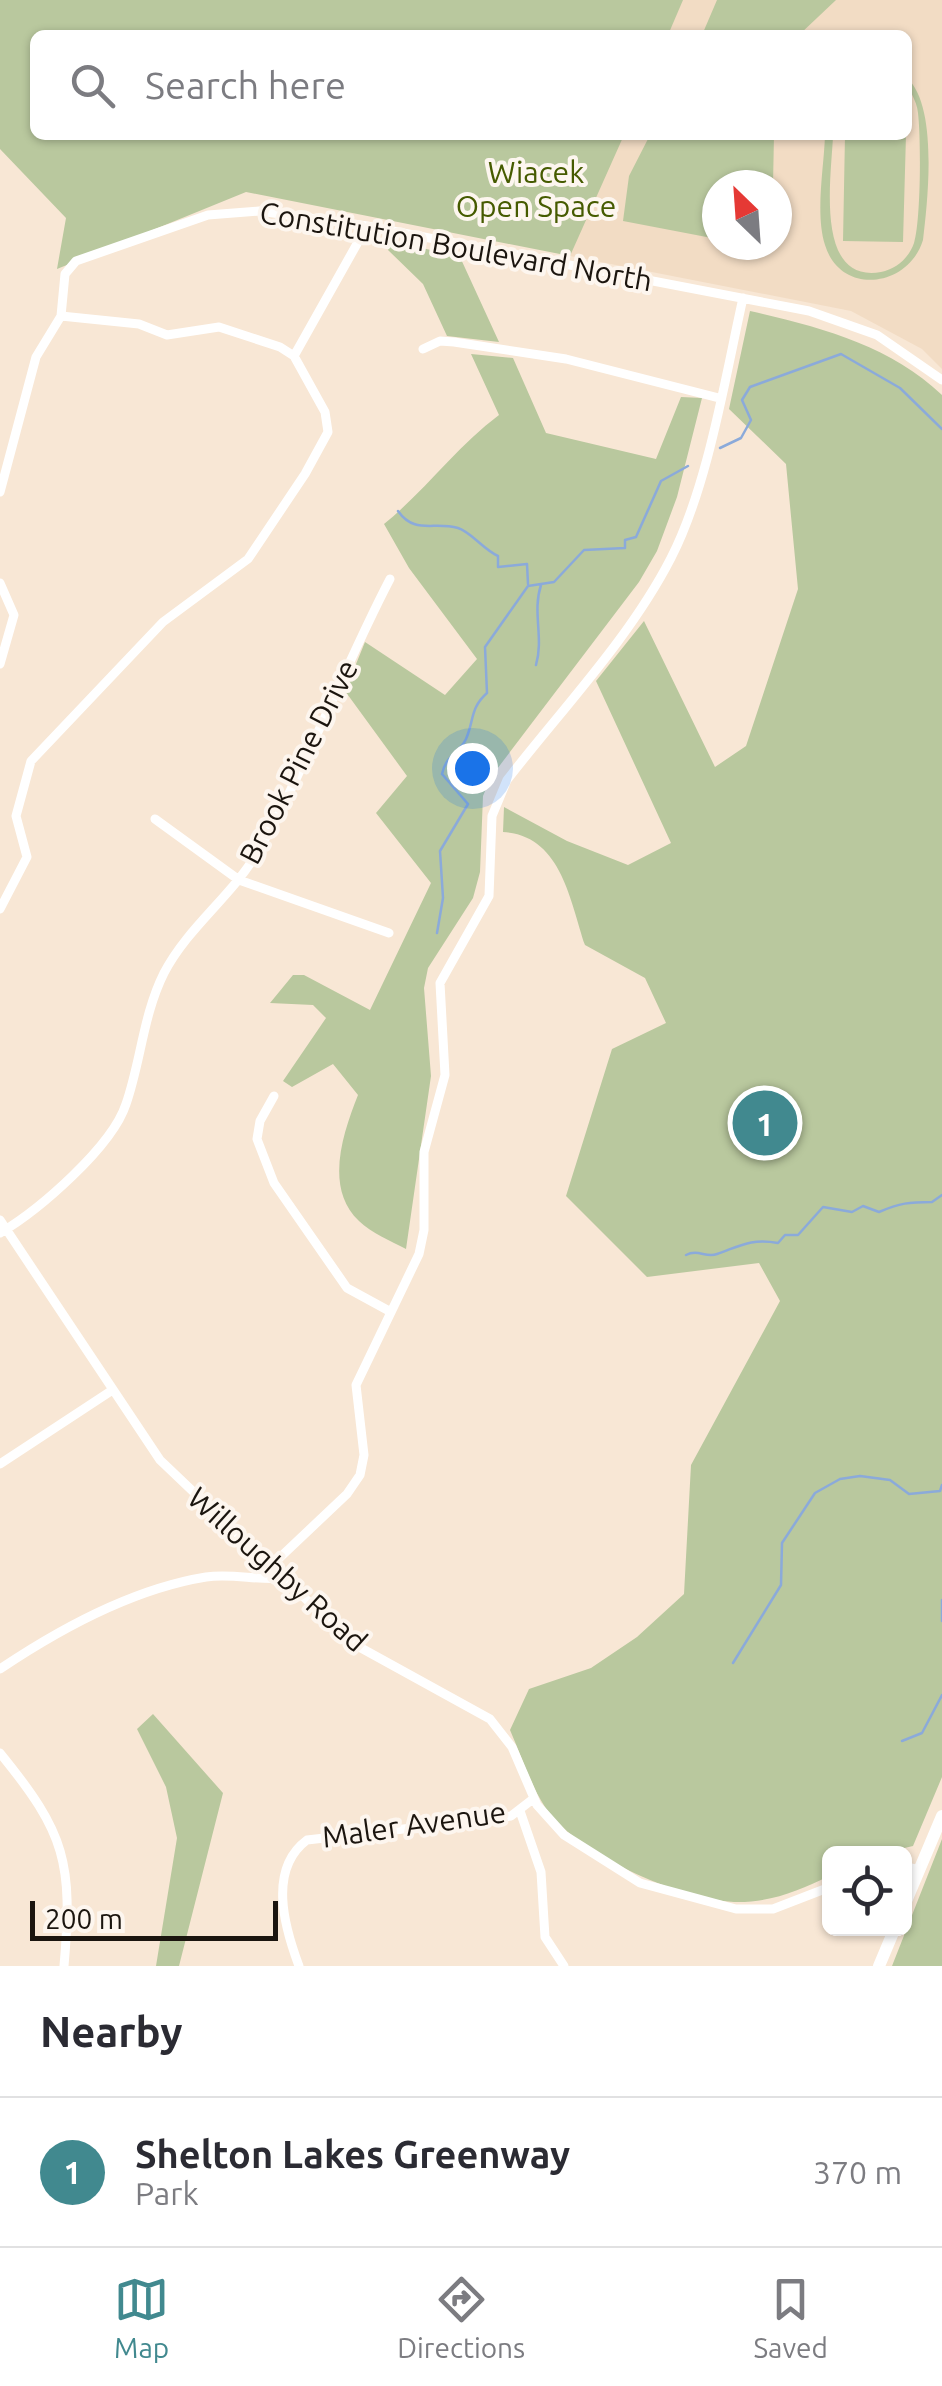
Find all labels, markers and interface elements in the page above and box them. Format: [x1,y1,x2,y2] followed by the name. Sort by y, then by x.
[30,30,912,140] search box
[65,58,120,113] icon: search
[145,64,346,106] text: Search here
[456,155,616,223] park label: Wiacek Open Space
[702,170,792,260] north arrow
[257,195,655,297] street label: Constitution Boulevard North
[232,654,364,869] street label: Brook Pine Drive
[447,743,498,794] your location
[732,1086,798,1160] pin: 1
[181,1480,374,1658] street label: Willoughby Road
[320,1794,508,1854] street label: Maler Avenue
[822,1846,912,1936] map controls
[822,1846,912,1936] button: locate
[30,1896,278,1940] scale bar
[45,1903,123,1934] text: 200 m
[40,2008,183,2055] text: Nearby
[135,2133,570,2175] text: Shelton Lakes Greenway
[63,2154,82,2190] text: 1
[813,2154,902,2190] text: 370 m
[135,2175,199,2211] text: Park
[114,2272,169,2363] tab: Map
[397,2272,525,2363] tab: Directions
[753,2272,828,2363] tab: Saved

